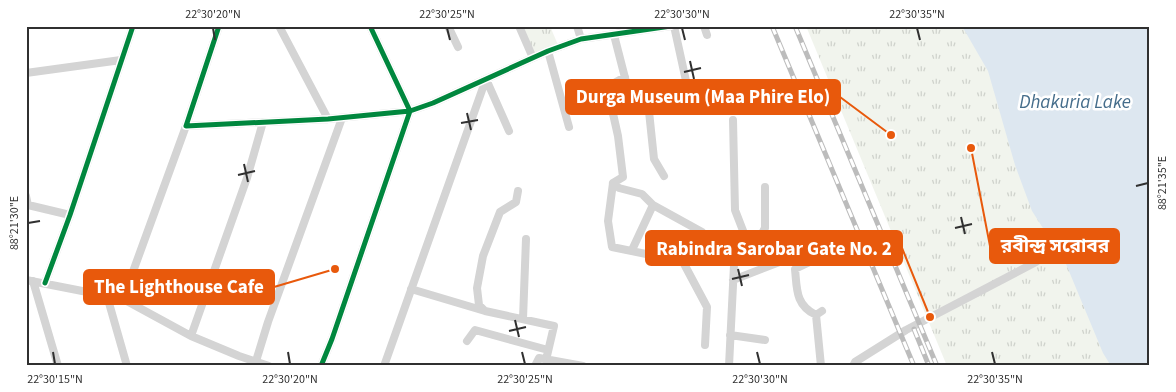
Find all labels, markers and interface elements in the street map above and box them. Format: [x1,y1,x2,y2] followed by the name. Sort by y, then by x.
[185,6,241,23] text: 22°30'20"N
[419,6,475,23] text: 22°30'25"N
[654,6,710,23] text: 22°30'30"N
[889,6,945,23] text: 22°30'35"N
[566,80,840,114] callout: Durga Museum (Maa Phire Elo)
[576,84,830,111] text: Durga Museum (Maa Phire Elo)
[1019,89,1131,116] water label: Dhakuria Lake
[1154,156,1171,210] text: 88°21'35"E
[6,196,23,250] text: 88°21'30"E
[990,229,1119,263] callout: রবীন্দ্র সরোবর
[646,231,902,265] callout: Rabindra Sarobar Gate No. 2
[1000,233,1110,260] text: রবীন্দ্র সরোবর
[656,236,892,263] text: Rabindra Sarobar Gate No. 2
[84,270,274,304] callout: The Lighthouse Cafe
[94,274,264,301] text: The Lighthouse Cafe
[27,371,83,388] text: 22°30'15"N
[262,371,318,388] text: 22°30'20"N
[497,371,553,388] text: 22°30'25"N
[732,371,788,388] text: 22°30'30"N
[967,371,1023,388] text: 22°30'35"N

